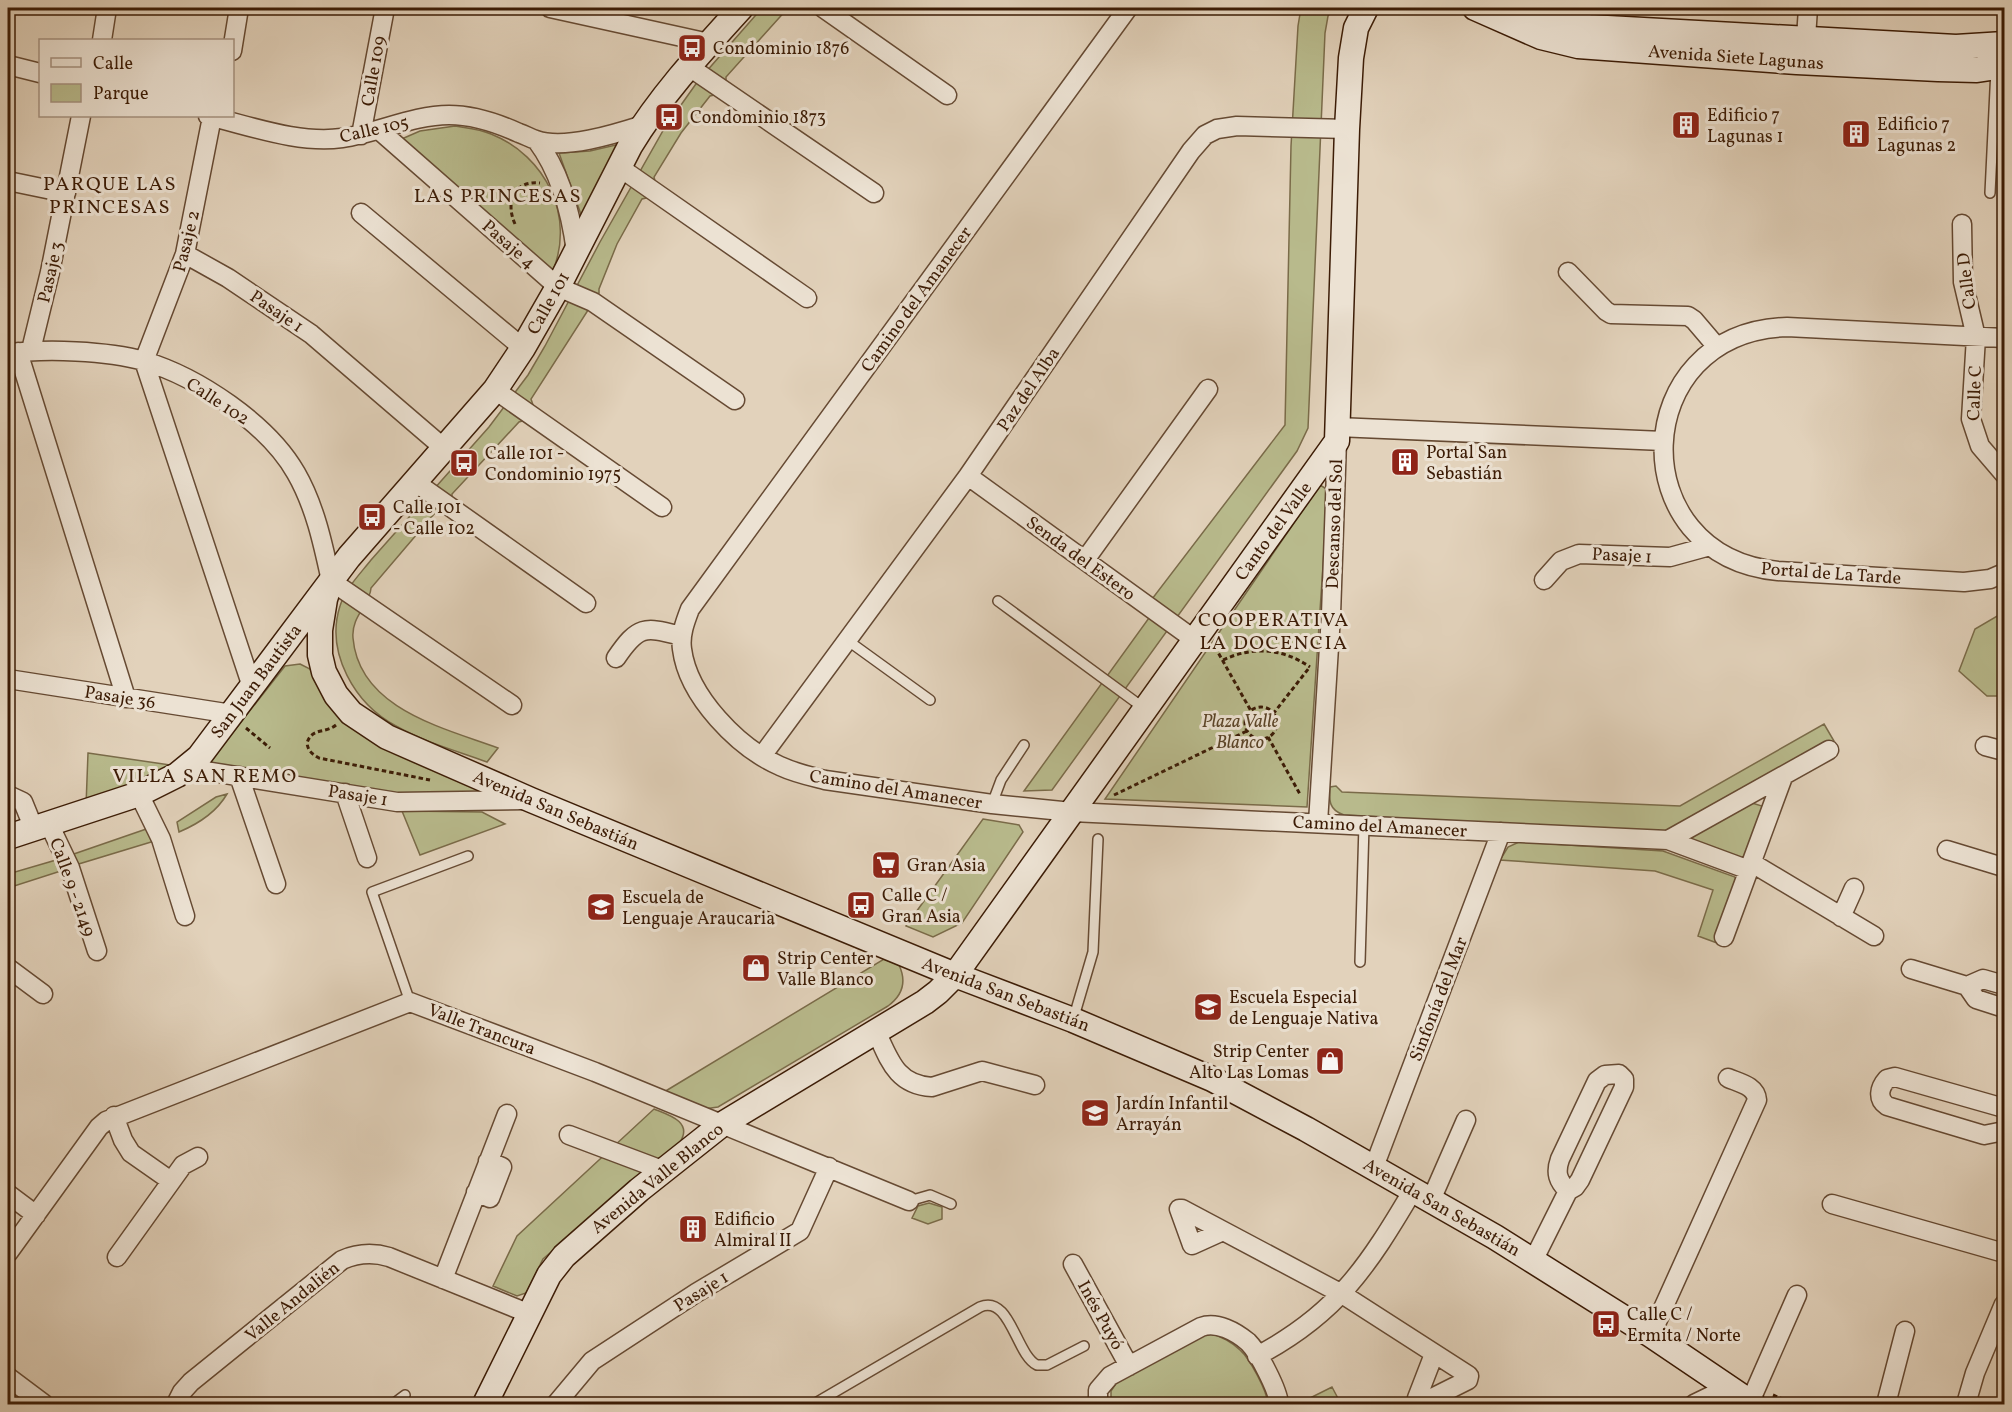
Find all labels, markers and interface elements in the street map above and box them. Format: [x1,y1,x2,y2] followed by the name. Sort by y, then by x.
[676,32,708,64] bus stop icon: Condominio 1876
[356,34,393,108] street label: Calle 109
[713,37,849,62] place label: Condominio 1876
[39,39,234,117] legend
[1647,40,1825,77] street label: Avenida Siete Lagunas
[93,52,133,77] text: Calle
[93,82,148,107] text: Parque
[653,101,685,133] bus stop icon: Condominio 1873
[1707,104,1783,150] place label: Edificio 7 Lagunas 1
[690,106,826,131] place label: Condominio 1873
[1670,109,1702,141] building icon: Edificio 7 Lagunas 1
[337,110,411,151] street label: Calle 105
[1877,113,1956,159] place label: Edificio 7 Lagunas 2
[1840,118,1872,150] building icon: Edificio 7 Lagunas 2
[43,171,177,222] district label: PARQUE LAS PRINCESAS
[414,183,582,211] district label: LAS PRINCESAS
[168,208,207,275] street label: Pasaje 2
[476,215,540,276] street label: Pasaje 4
[856,222,979,378] street label: Camino del Amanecer
[32,239,71,306] street label: Pasaje 3
[1952,251,1983,311] street label: Calle D
[522,268,577,340] street label: Calle 101
[244,285,308,339] street label: Pasaje 1
[992,343,1067,437] street label: Paz del Alba
[1962,365,1989,421] street label: Calle C
[181,372,254,432] street label: Calle 102
[1426,441,1507,487] place label: Portal San Sebastián
[485,442,621,488] place label: Calle 101 - Condominio 1975
[1389,446,1421,478] building icon: Portal San Sebastián
[448,447,480,479] bus stop icon: Calle 101 - Condominio 1975
[1321,458,1350,590] street label: Descanso del Sol
[1230,477,1319,587] street label: Canto del Valle
[393,496,475,542] place label: Calle 101 - Calle 102
[356,501,388,533] bus stop icon: Calle 101 - Calle 102
[1020,511,1140,608] street label: Senda del Estero
[1591,542,1653,571] street label: Pasaje 1
[1760,557,1902,592] street label: Portal de La Tarde
[1198,607,1350,658] district label: COOPERATIVA LA DOCENCIA
[206,619,309,744] street label: San Juan Bautista
[82,681,157,716] street label: Pasaje 36
[1202,710,1279,756] park label: Plaza Valle Blanco
[112,763,298,791] district label: VILLA SAN REMO
[808,764,984,817] street label: Camino del Amanecer
[469,765,642,858] street label: Avenida San Sebastián
[326,779,390,814] street label: Pasaje 1
[1292,810,1468,845] street label: Camino del Amanecer
[42,835,101,940] street label: Calle 9 - 2149
[870,849,902,881] supermarket icon: Gran Asia
[907,854,986,879] place label: Gran Asia
[882,884,961,930] place label: Calle C / Gran Asia
[622,886,775,932] place label: Escuela de Lenguaje Araucaria
[845,889,877,921] bus stop icon: Calle C / Gran Asia
[585,891,617,923] school or university icon: Escuela de Lenguaje Araucaria
[1404,933,1475,1065] street label: Sinfonía del Mar
[777,947,874,993] place label: Strip Center Valle Blanco
[740,952,772,984] shop icon: Strip Center Valle Blanco
[918,952,1093,1039] street label: Avenida San Sebastián
[1229,986,1378,1032] place label: Escuela Especial de Lenguaje Nativa
[1192,991,1224,1023] school or university icon: Escuela Especial de Lenguaje Nativa
[424,998,539,1062] street label: Valle Trancura
[1189,1040,1309,1086] place label: Strip Center Alto Las Lomas
[1314,1045,1346,1077] shop icon: Strip Center Alto Las Lomas
[1116,1092,1228,1138] place label: Jardín Infantil Arrayán
[1079,1097,1111,1129] school or university icon: Jardín Infantil Arrayán
[586,1118,730,1241] street label: Avenida Valle Blanco
[1358,1153,1525,1264] street label: Avenida San Sebastián
[714,1208,792,1254] place label: Edificio Almiral II
[677,1213,709,1245] building icon: Edificio Almiral II
[240,1256,346,1348] street label: Valle Andalién
[670,1266,734,1319] street label: Pasaje 1
[1070,1276,1129,1355] street label: Inés Puyó
[1627,1303,1741,1349] place label: Calle C / Ermita / Norte
[1590,1308,1622,1340] bus stop icon: Calle C / Ermita / Norte

